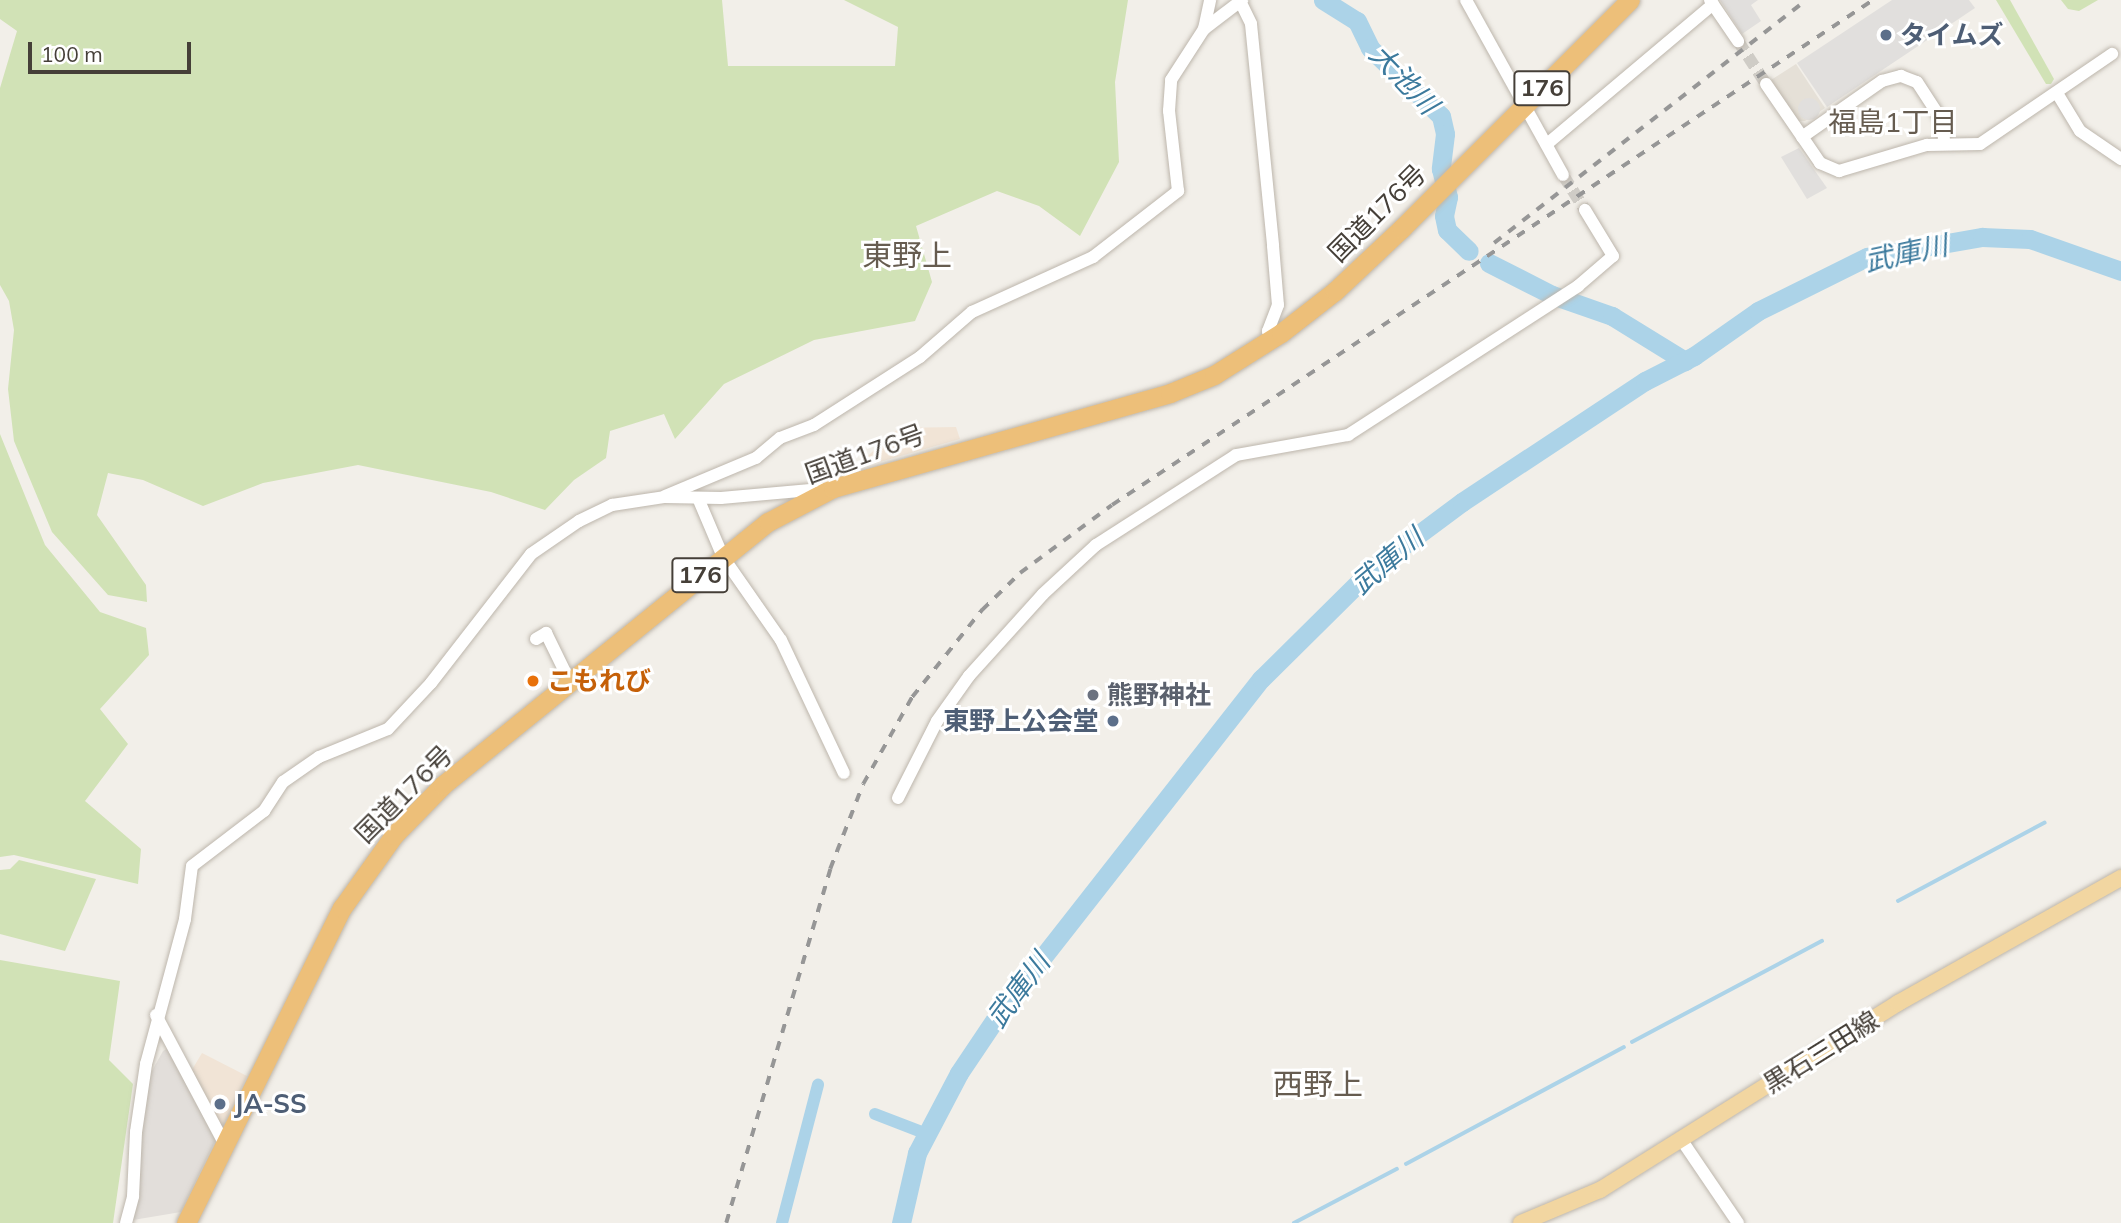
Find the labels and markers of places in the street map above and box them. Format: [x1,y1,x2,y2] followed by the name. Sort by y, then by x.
[1900,19,2004,51] place label: タイムズ
[1878,27,1894,43] marker: タイムズ
[547,665,651,697] place label: こもれび
[525,673,541,689] marker: こもれび
[1107,679,1211,711] place label: 熊野神社
[1085,687,1101,703] marker: 熊野神社
[943,705,1099,737] place label: 東野上公会堂
[1105,713,1121,729] marker: 東野上公会堂
[234,1088,307,1120] place label: JA-SS
[212,1096,228,1112] marker: JA-SS

